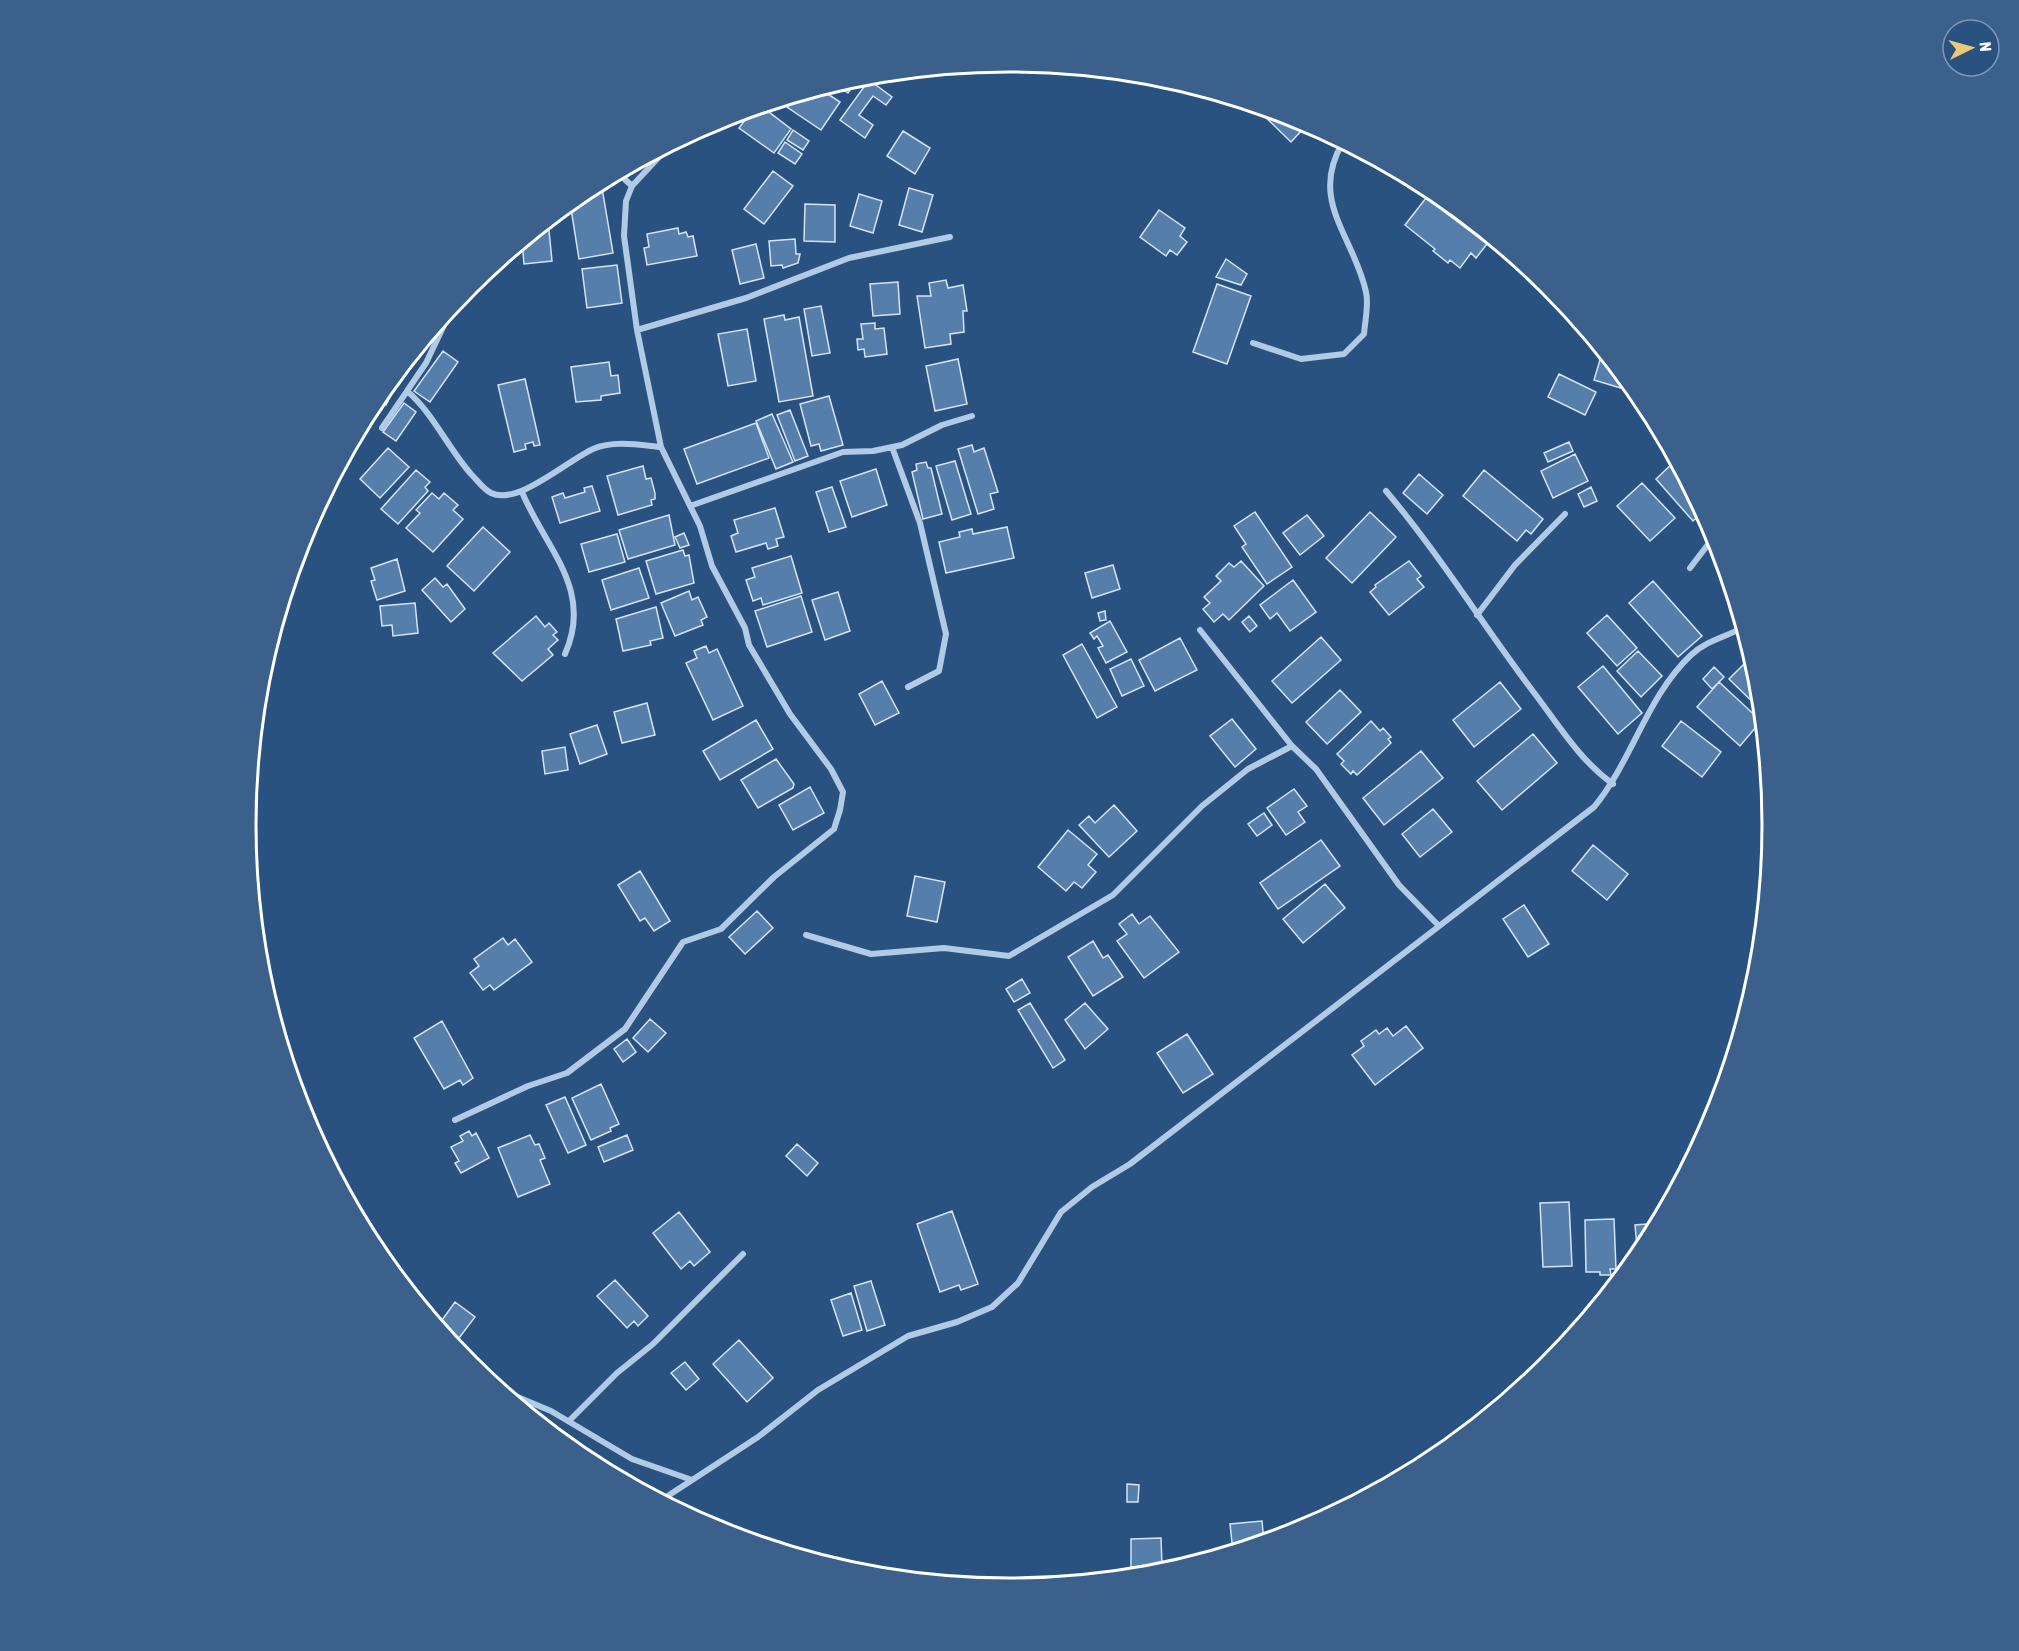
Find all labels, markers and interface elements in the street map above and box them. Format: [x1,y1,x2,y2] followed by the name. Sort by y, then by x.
[1941,18,2001,78] north arrow
[1977,41,1995,52] text: N

